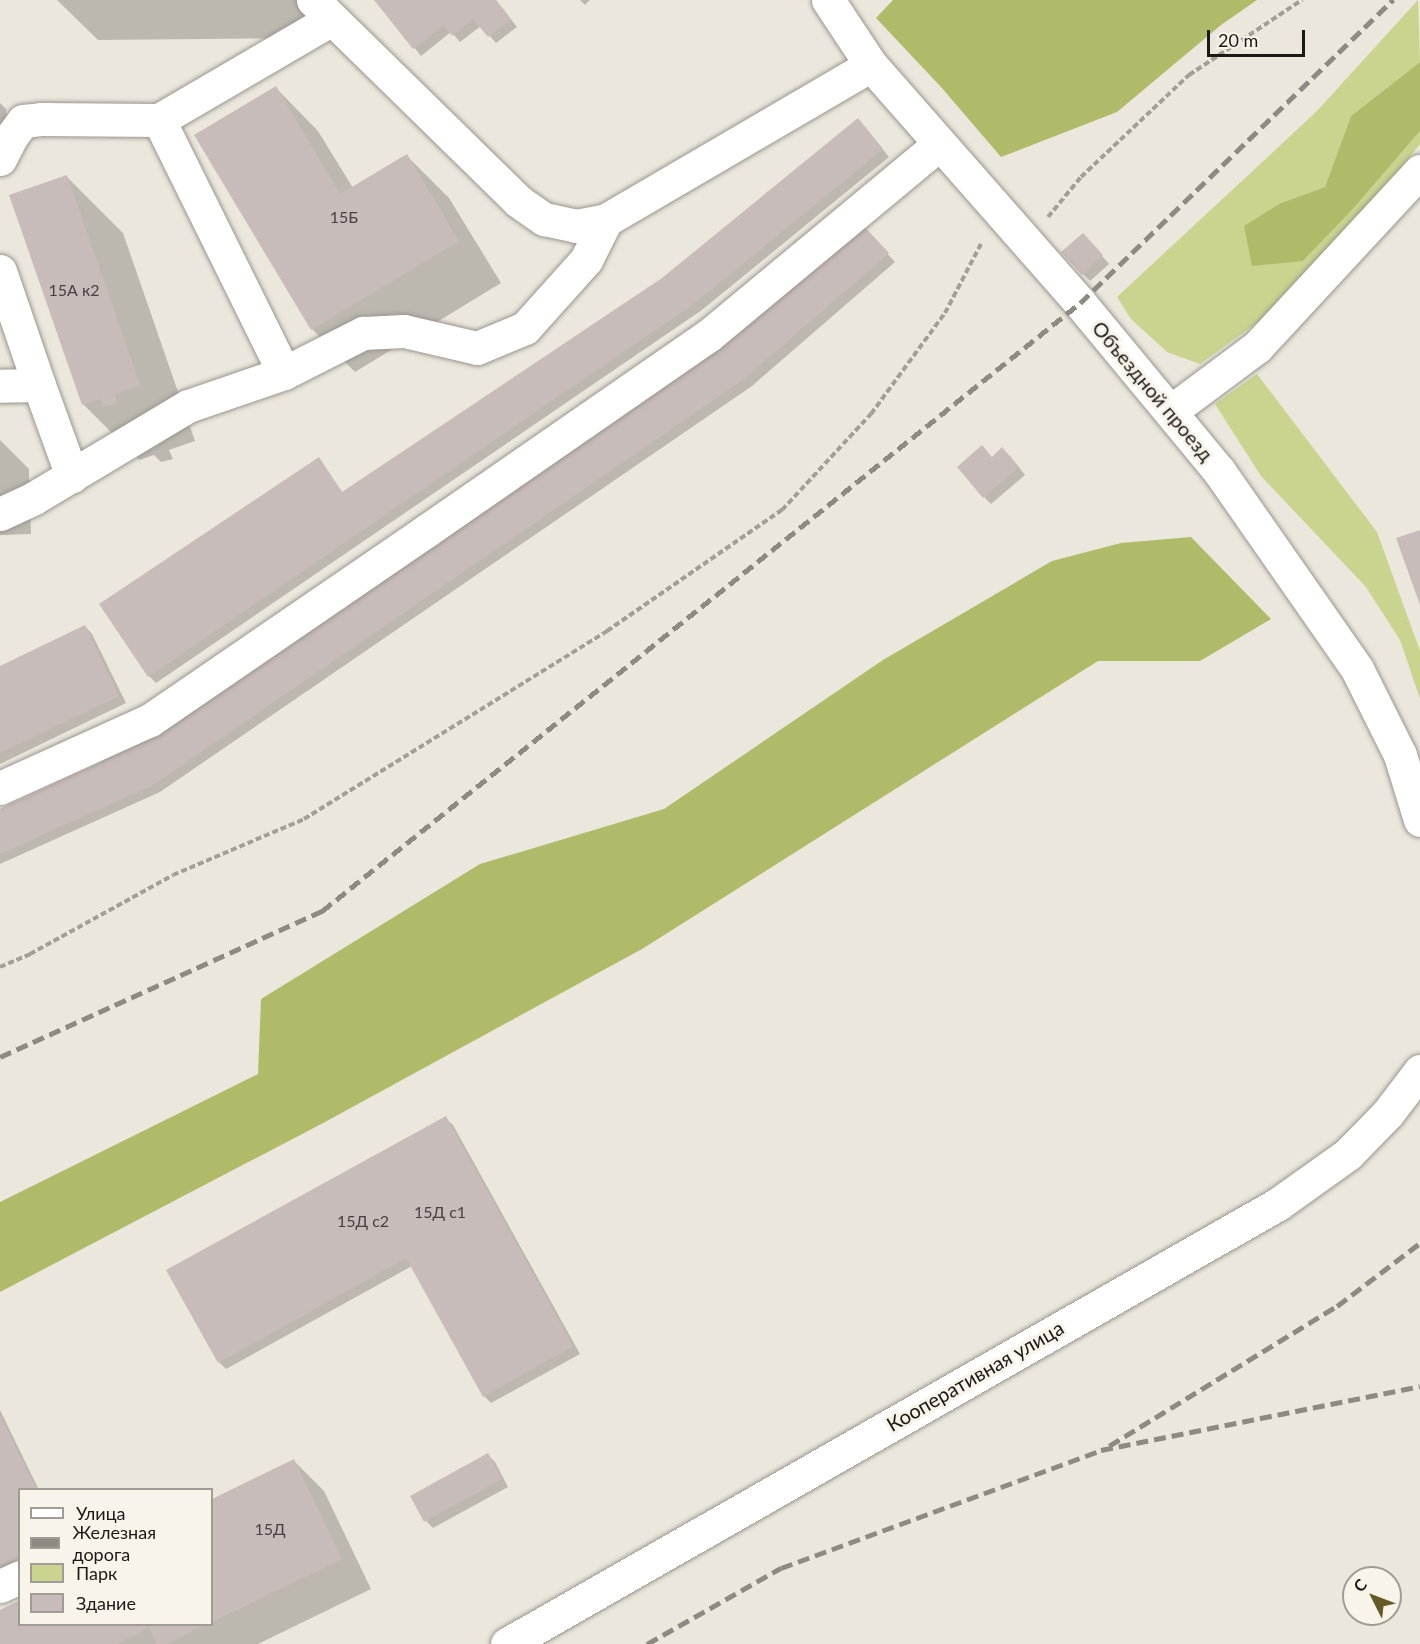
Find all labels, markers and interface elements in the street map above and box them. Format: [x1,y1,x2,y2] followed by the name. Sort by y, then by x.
[1210,18,1308,56] scale bar
[1218,29,1258,51] text: 20 m
[330,207,358,227] house number: 15Б
[48,280,100,300] house number: 15А к2
[1087,316,1219,466] street label: Объездной проезд
[414,1202,466,1222] house number: 15Д с1
[337,1211,389,1231] house number: 15Д с2
[882,1316,1068,1436] street label: Кооперативная улица
[18,1488,213,1626] legend
[76,1502,126,1524] text: Улица
[254,1519,286,1539] house number: 15Д
[72,1521,156,1565] text: Железная дорога
[76,1562,117,1584] text: Парк
[1342,1566,1402,1626] north arrow
[1349,1575,1370,1595] text: С
[76,1592,136,1614] text: Здание

